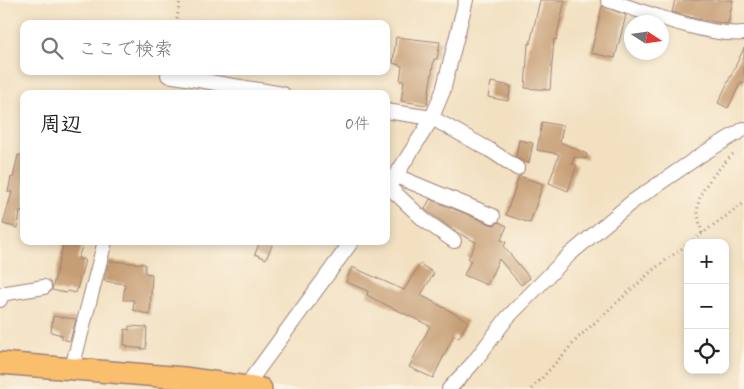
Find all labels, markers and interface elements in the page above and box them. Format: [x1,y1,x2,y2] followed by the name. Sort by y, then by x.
[624,15,669,60] north arrow
[20,20,390,75] search box
[38,34,66,62] icon: search
[78,37,173,62] text: ここで検索
[40,111,82,139] text: 周辺
[345,114,370,135] text: 0件
[684,239,729,374] map controls
[684,239,729,284] button: +
[684,284,729,329] button: −
[684,329,729,374] button: locate

